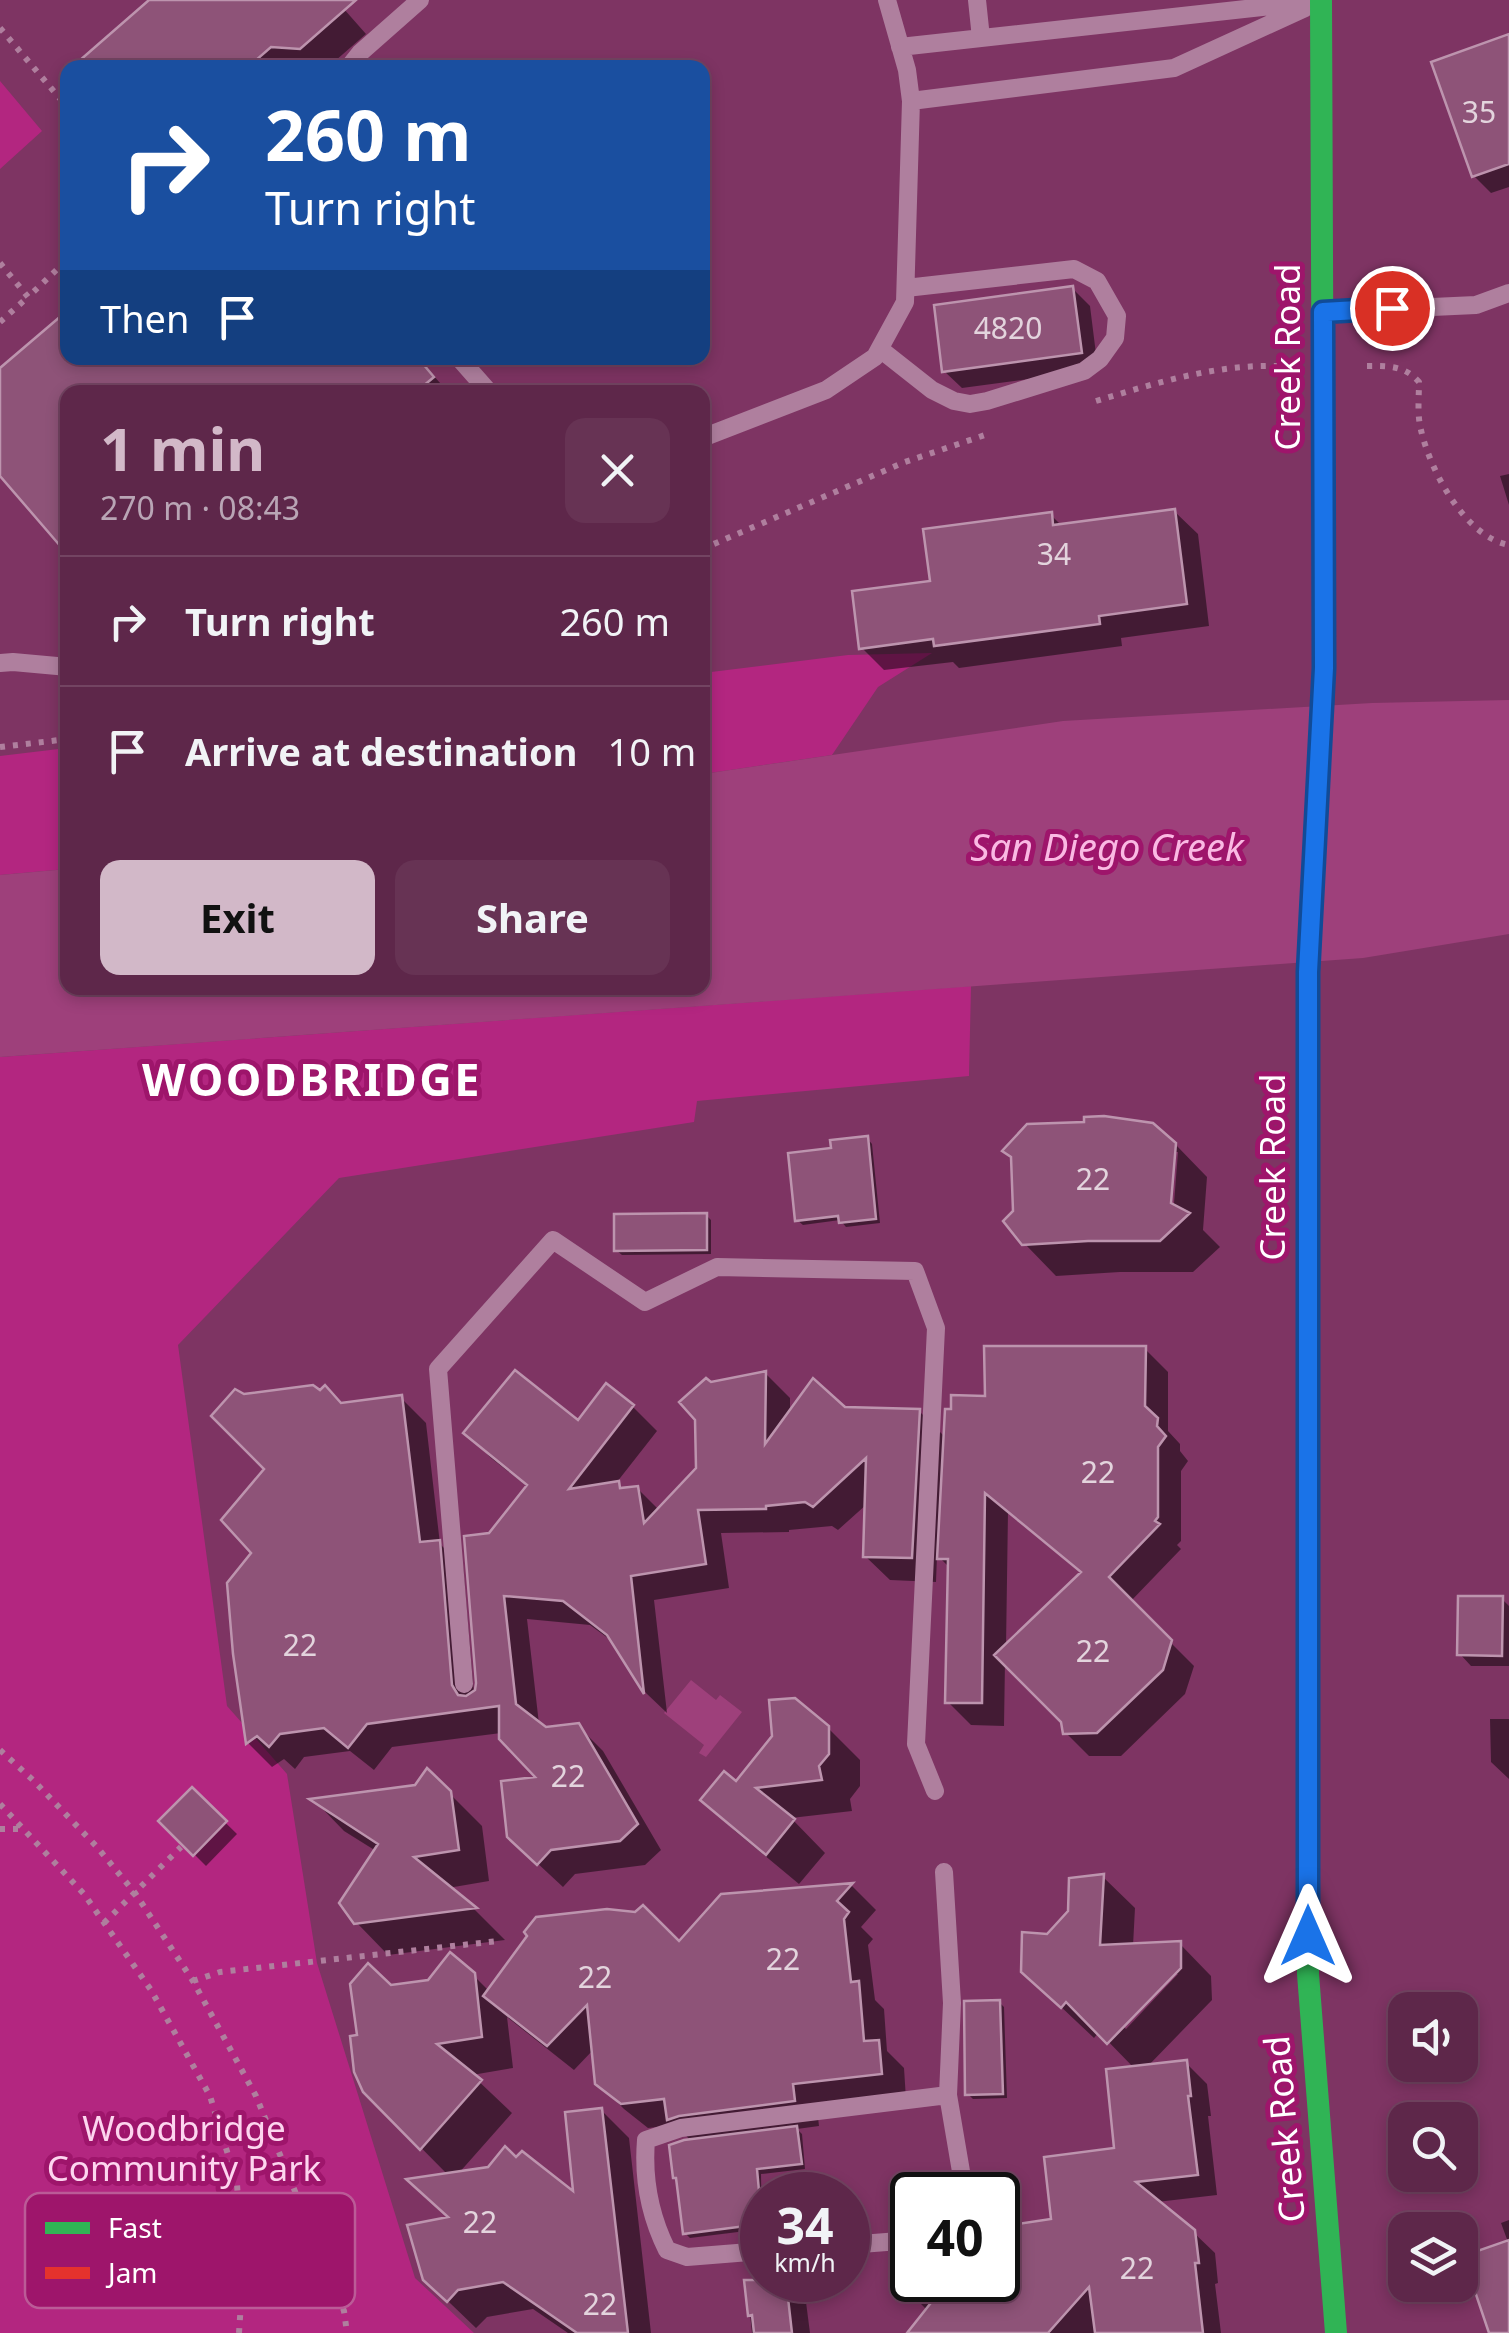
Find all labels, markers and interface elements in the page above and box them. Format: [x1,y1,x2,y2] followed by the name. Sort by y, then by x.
[265,86,472,182] text: 260 m
[1462,91,1496,132] house number: 35
[100,100,230,230] icon: right
[265,177,476,238] text: Turn right
[1263,263,1310,451] street label: Creek Road
[1350,266,1435,351] pin
[1365,281,1420,336] icon: arrive
[210,290,265,345] icon: arrive
[100,292,190,344] text: Then
[974,307,1042,348] house number: 4820
[100,407,265,489] text: 1 min
[565,418,670,523] button: close
[100,486,300,529] text: 270 m · 08:43
[1037,533,1071,574] house number: 34
[100,594,155,649] icon: right
[185,595,375,647] text: Turn right
[559,595,670,647] text: 260 m
[100,724,155,779] icon: arrive
[185,725,577,777] text: Arrive at destination
[607,725,696,777] text: 10 m
[970,820,1245,872] water label: San Diego Creek
[100,860,375,975] button: Exit
[395,860,670,975] button: Share
[142,1048,482,1109] district label: WOODBRIDGE
[1248,1073,1295,1261] street label: Creek Road
[1076,1158,1110,1199] house number: 22
[1081,1451,1115,1492] house number: 22
[283,1624,317,1665] house number: 22
[1076,1630,1110,1671] house number: 22
[551,1755,585,1796] house number: 22
[1256,1884,1360,1988] position arrow
[766,1938,800,1979] house number: 22
[578,1956,612,1997] house number: 22
[1388,1992,1478,2302] map controls
[1388,1992,1478,2082] button: sound
[1252,2034,1315,2224] street label: Creek Road
[1388,2102,1478,2192] button: search
[47,2104,322,2191] park label: Woodbridge Community Park
[890,2172,1020,2302] speed limit sign: 40
[776,2191,834,2259] text: 34
[25,2193,355,2308] legend
[463,2201,497,2242] house number: 22
[108,2208,162,2246] text: Fast
[1388,2212,1478,2302] button: layers
[774,2245,836,2279] text: km/h
[1120,2247,1154,2288] house number: 22
[105,2253,158,2291] text: Jam
[583,2283,617,2324] house number: 22

